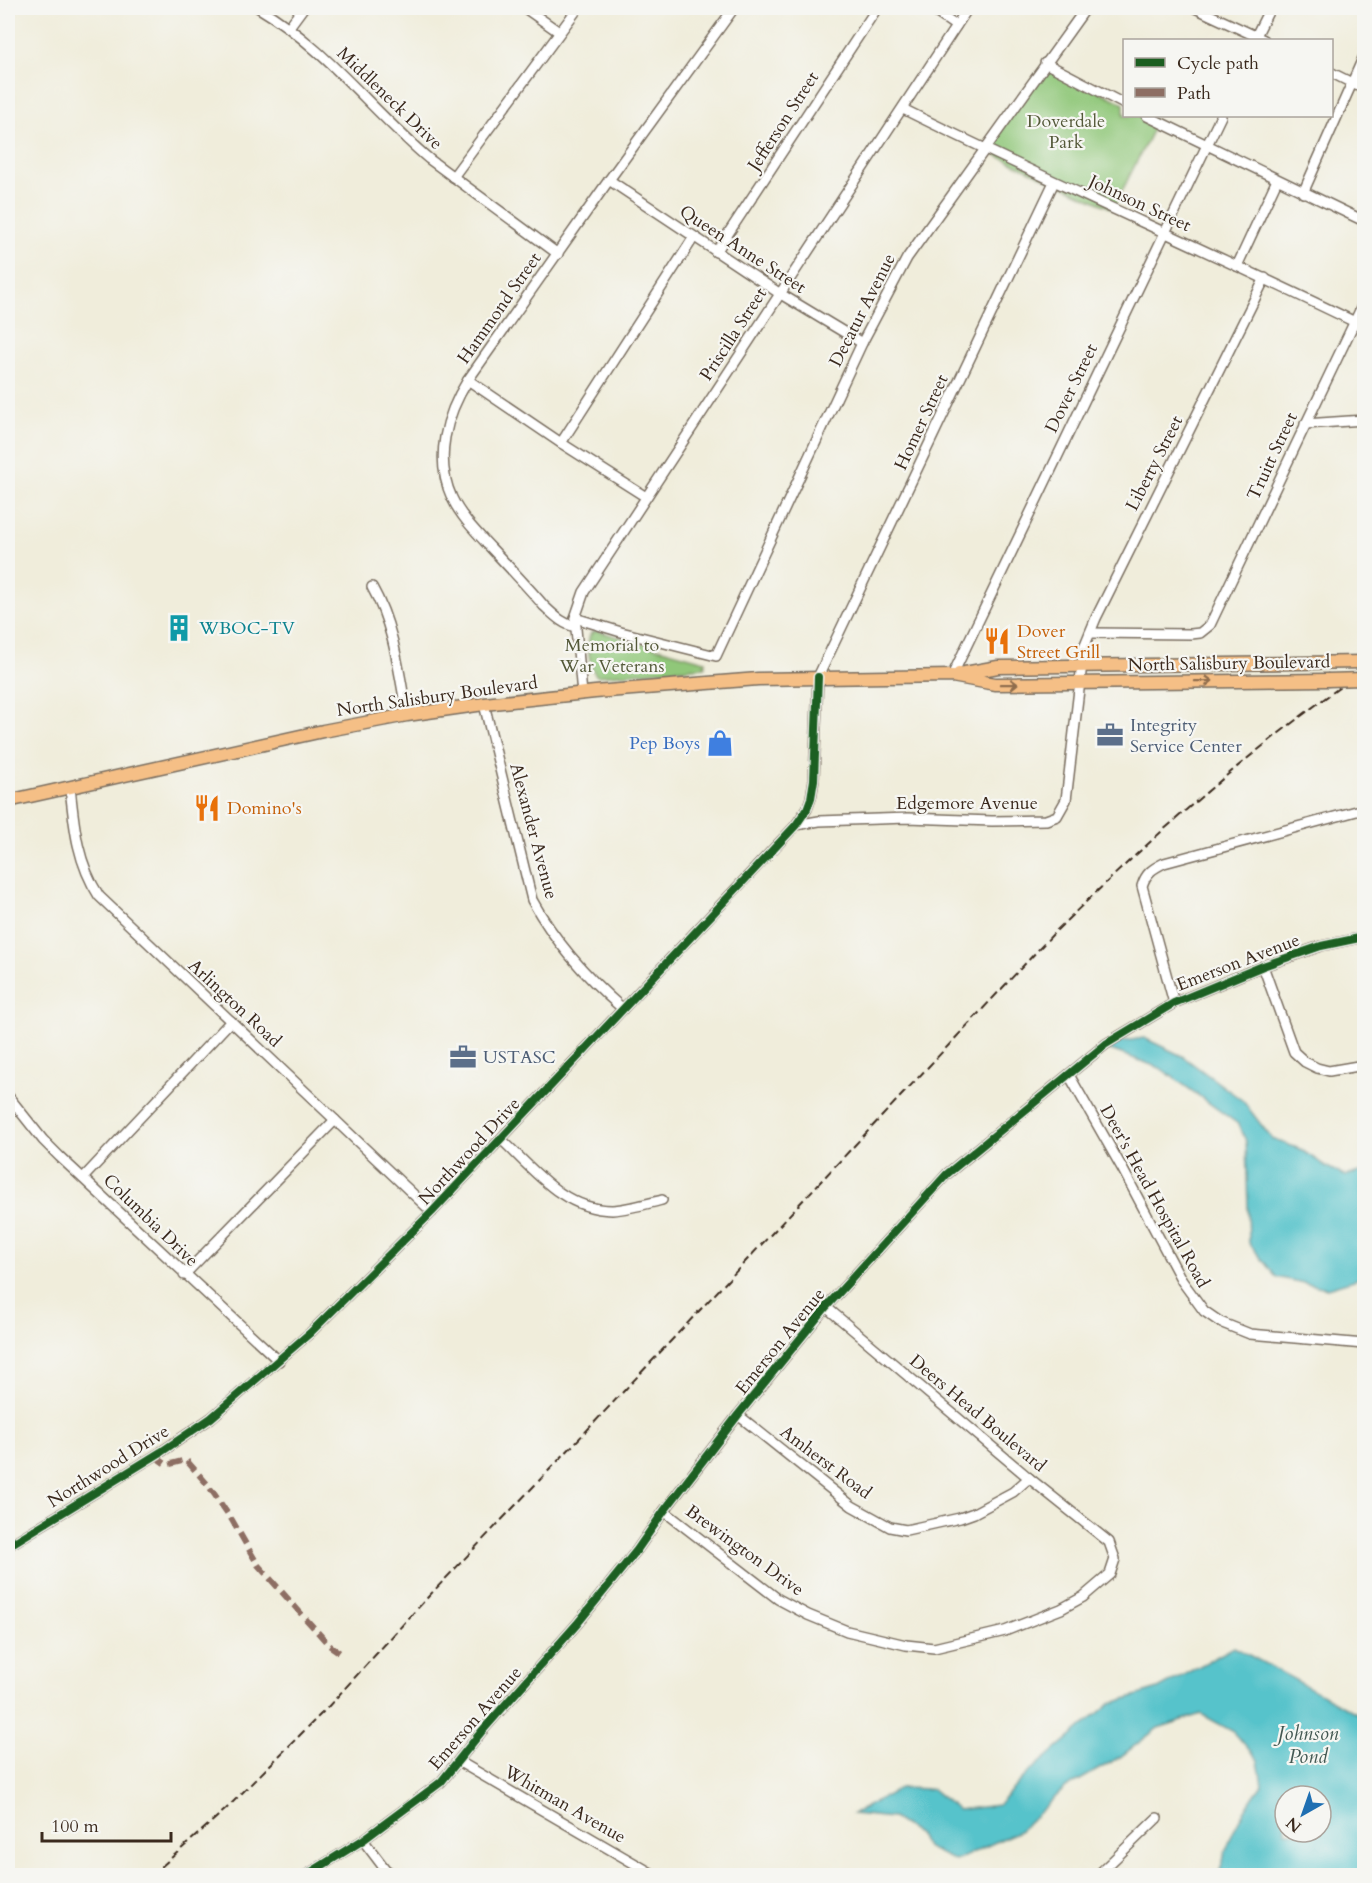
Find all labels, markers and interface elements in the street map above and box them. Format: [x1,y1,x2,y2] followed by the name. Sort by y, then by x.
[1123,39,1333,117] legend
[331,41,448,155] street label: Middleneck Drive
[1177,51,1259,76] text: Cycle path
[740,66,825,178] street label: Jefferson Street
[1177,81,1211,106] text: Path
[1027,109,1105,155] park label: Doverdale Park
[1082,168,1195,238] street label: Johnson Street
[675,199,811,300] street label: Queen Anne Street
[452,247,547,369] street label: Hammond Street
[823,249,902,371] street label: Decatur Avenue
[694,282,773,386] street label: Priscilla Street
[1039,339,1104,437] street label: Dover Street
[888,370,955,474] street label: Homer Street
[1241,408,1304,504] street label: Truitt Street
[1120,411,1189,515] street label: Liberty Street
[164,613,194,643] building icon: WBOC-TV
[198,616,296,641] place label: WBOC-TV
[1017,619,1101,665] place label: Dover Street Grill
[982,626,1012,656] restaurant icon: Dover Street Grill
[559,633,664,679] park label: Memorial to War Veterans
[1128,649,1331,678] street label: North Salisbury Boulevard
[335,670,540,723] street label: North Salisbury Boulevard
[1194,675,1214,687] one-way arrow
[999,678,1019,690] one-way arrow
[1130,713,1242,759] place label: Integrity Service Center
[1095,720,1125,750] office icon: Integrity Service Center
[705,728,735,758] shop icon: Pep Boys
[629,731,700,756] place label: Pep Boys
[503,760,564,902] street label: Alexander Avenue
[896,791,1038,816] street label: Edgemore Avenue
[192,793,222,823] restaurant icon: Domino's
[227,796,302,821] place label: Domino's
[1173,927,1303,997] street label: Emerson Avenue
[182,954,287,1053] street label: Arlington Road
[448,1042,478,1072] office icon: USTASC
[483,1045,556,1070] place label: USTASC
[413,1092,526,1211] street label: Northwood Drive
[1094,1100,1216,1293] street label: Deer's Head Hospital Road
[97,1168,204,1272] street label: Columbia Drive
[730,1283,831,1400] street label: Emerson Avenue
[904,1349,1052,1478] street label: Deers Head Boulevard
[43,1419,174,1514] street label: Northwood Drive
[775,1420,877,1505] street label: Amherst Road
[680,1499,809,1602] street label: Brewington Drive
[423,1661,528,1776] street label: Emerson Avenue
[1272,1720,1339,1770] water label: Johnson Pond
[498,1759,630,1849] street label: Whitman Avenue
[1273,1784,1333,1844] north arrow
[42,1805,171,1843] scale bar
[1282,1812,1306,1838] text: N
[51,1814,99,1839] text: 100 m

